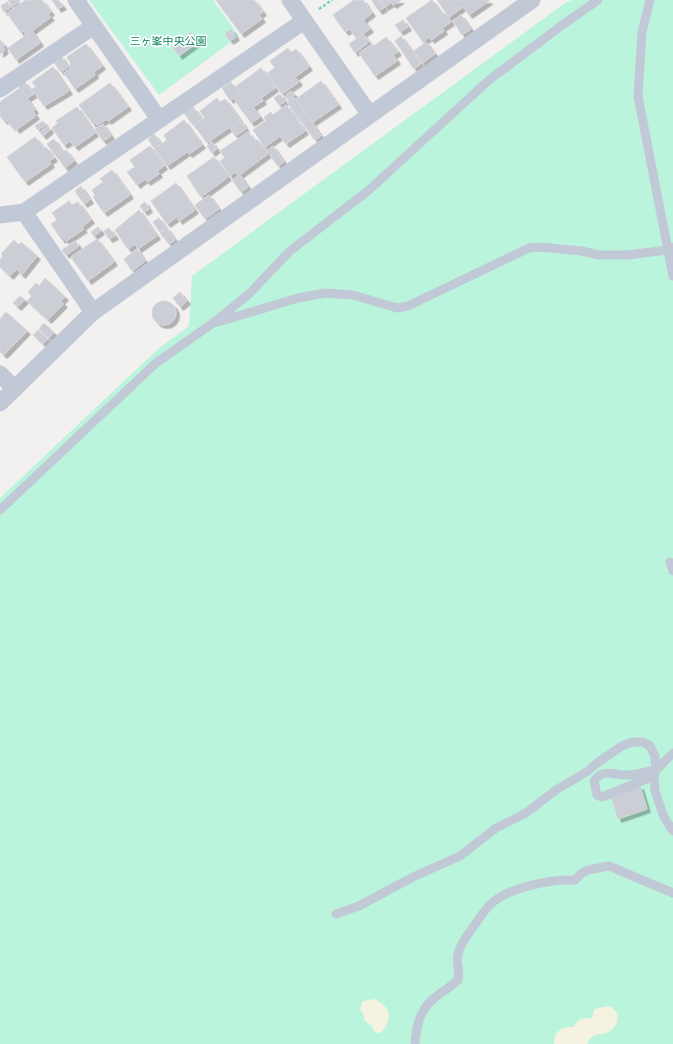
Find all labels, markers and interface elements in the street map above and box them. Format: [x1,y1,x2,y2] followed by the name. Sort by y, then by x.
[130,33,207,48] park label: 三ヶ峯中央公園

